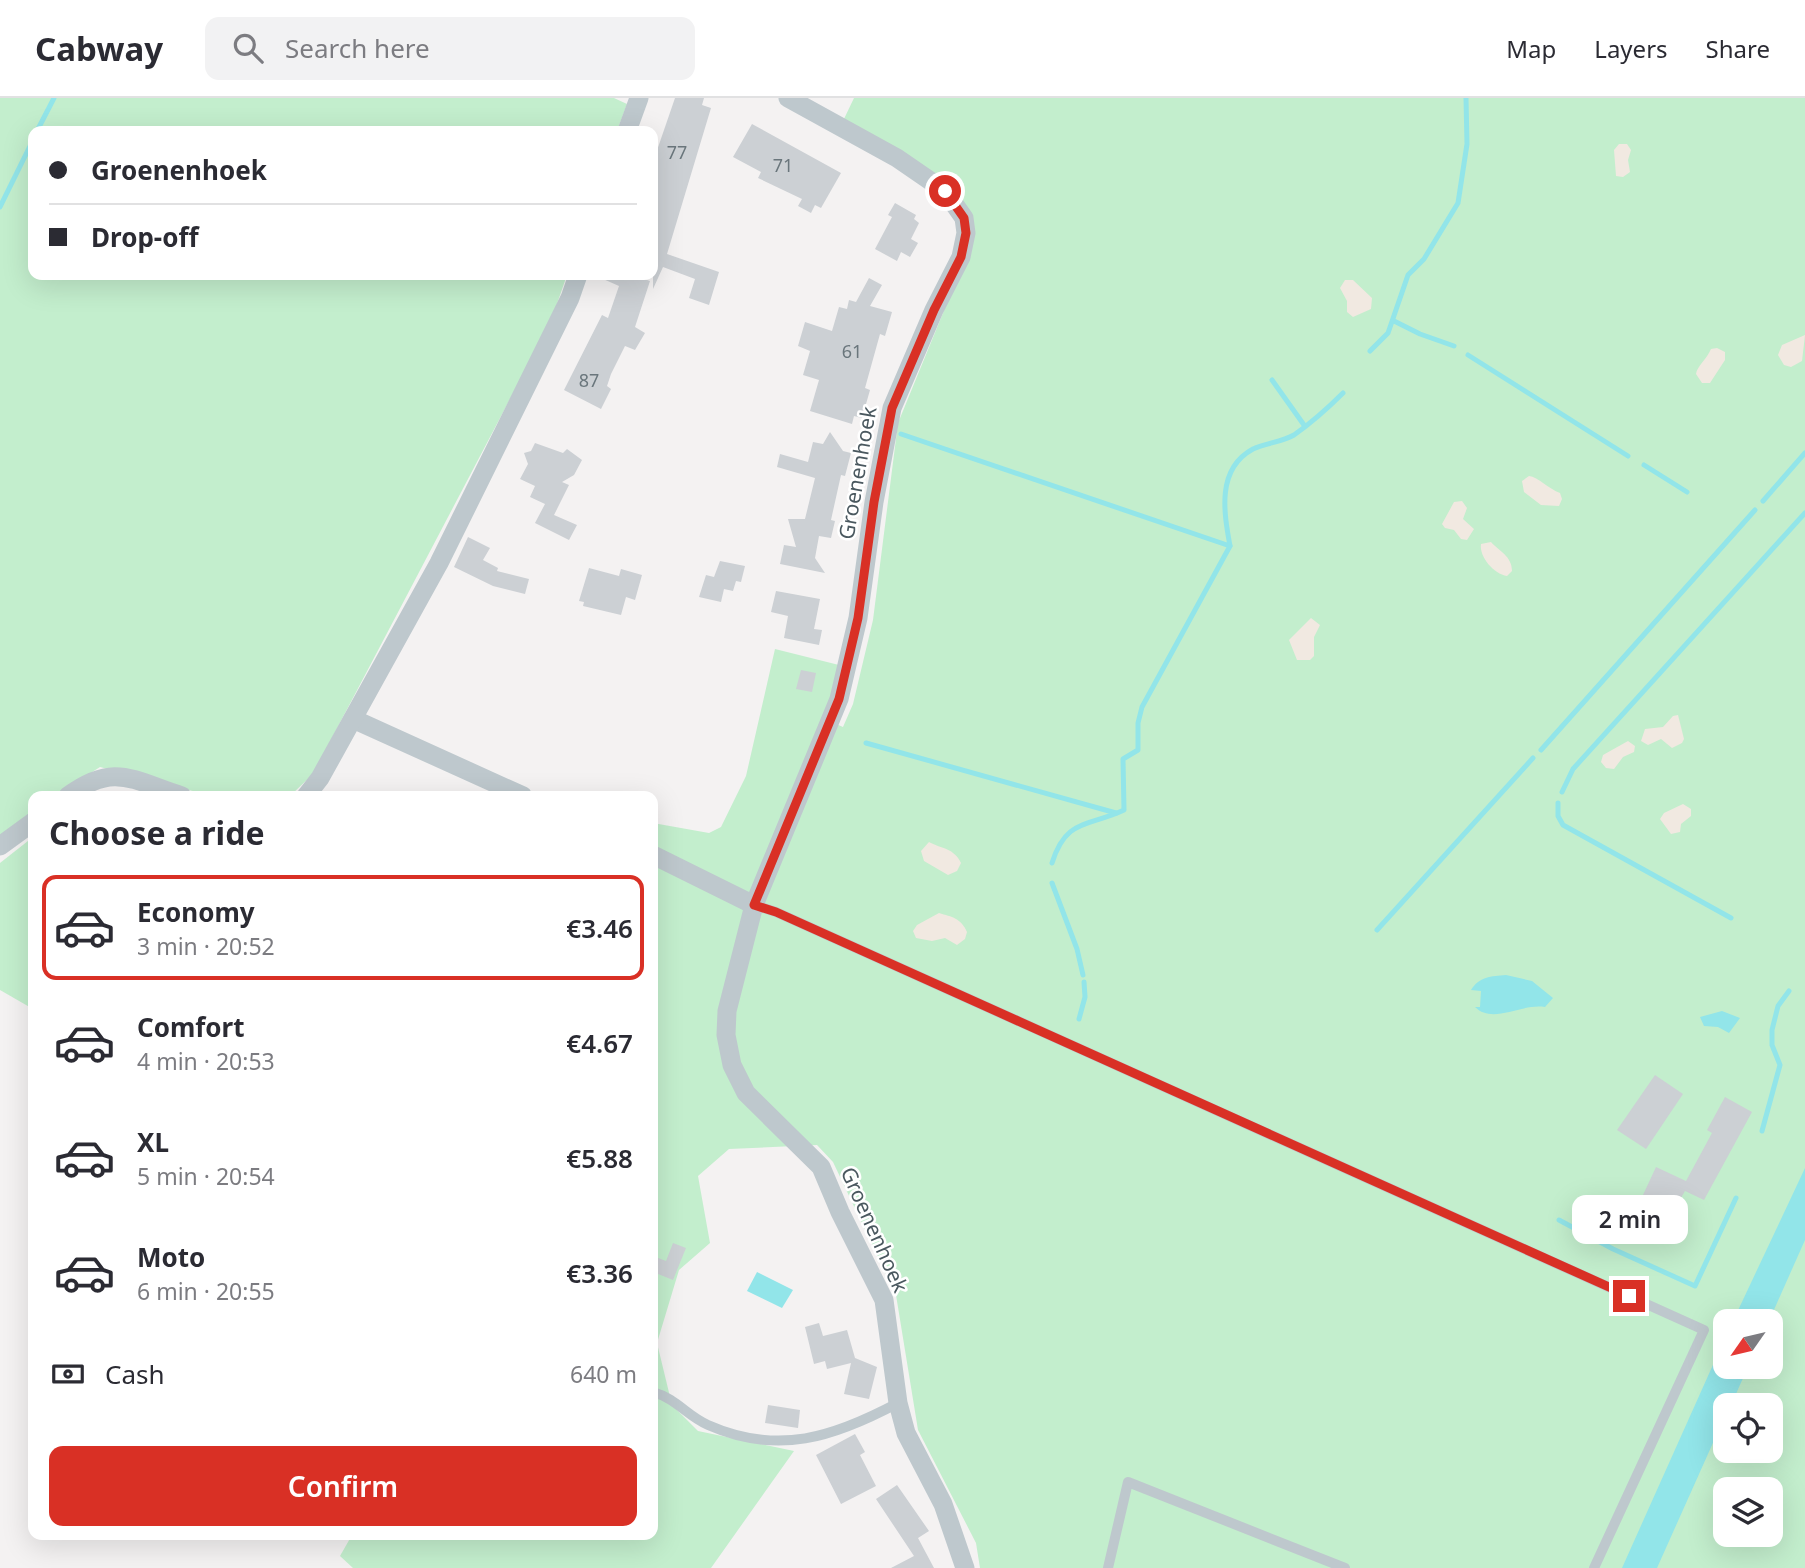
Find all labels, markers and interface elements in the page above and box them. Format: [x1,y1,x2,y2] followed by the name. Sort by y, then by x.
[205,17,695,80] search box
[35,26,163,71] text: Cabway
[229,29,267,67] icon: search
[285,30,430,66] text: Search here
[1506,32,1556,65] text: Map
[1594,32,1668,65] text: Layers
[1706,32,1770,65] text: Share
[667,140,687,164] house number: 77
[91,152,267,188] text: Groenenhoek
[773,153,793,177] house number: 71
[929,175,961,207] route start
[91,219,198,255] text: Drop-off
[842,339,862,363] house number: 61
[579,368,599,392] house number: 87
[832,403,883,542] street label: Groenenhoek
[49,811,265,854] text: Choose a ride
[137,894,255,930] text: Economy
[53,896,116,959] icon: car
[566,910,633,946] text: €3.46
[137,930,275,962] text: 3 min · 20:52
[137,1009,245,1045] text: Comfort
[53,1011,116,1074] icon: car
[566,1025,633,1061] text: €4.67
[137,1045,275,1077] text: 4 min · 20:53
[137,1124,169,1160] text: XL
[53,1126,116,1189] icon: car
[566,1140,633,1176] text: €5.88
[137,1160,275,1192] text: 5 min · 20:54
[835,1162,915,1297] street label: Groenenhoek
[1571,1194,1687,1244] callout: 2 min
[1599,1203,1661,1235] text: 2 min
[137,1239,205,1275] text: Moto
[53,1241,116,1304] icon: car
[566,1255,633,1291] text: €3.36
[137,1275,275,1307] text: 6 min · 20:55
[1613,1280,1645,1312] route end
[1713,1309,1783,1379] north arrow
[1713,1309,1783,1547] map controls
[49,1355,87,1393] icon: cash
[105,1356,165,1392] text: Cash
[570,1358,637,1390] text: 640 m
[1713,1393,1783,1463] button: locate
[49,1446,637,1526] button: Confirm
[1713,1477,1783,1547] button: layers

